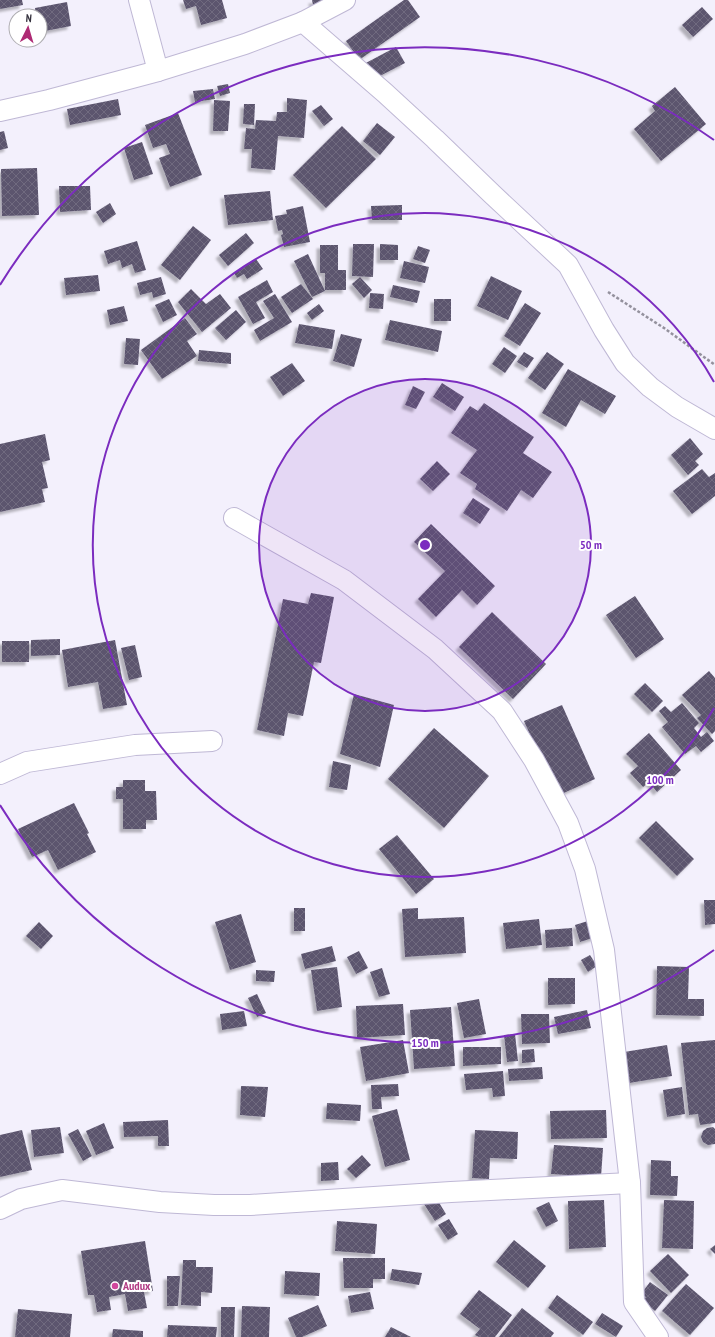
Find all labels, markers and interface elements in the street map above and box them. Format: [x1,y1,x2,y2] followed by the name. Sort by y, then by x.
[8,8,48,48] north arrow
[25,11,32,25] text: N
[580,537,602,552] text: 50 m
[418,538,432,552] centre of rings
[646,772,674,787] text: 100 m
[411,1035,439,1050] text: 150 m
[122,1278,151,1293] place label: Audux
[110,1281,120,1291] marker: Audux

